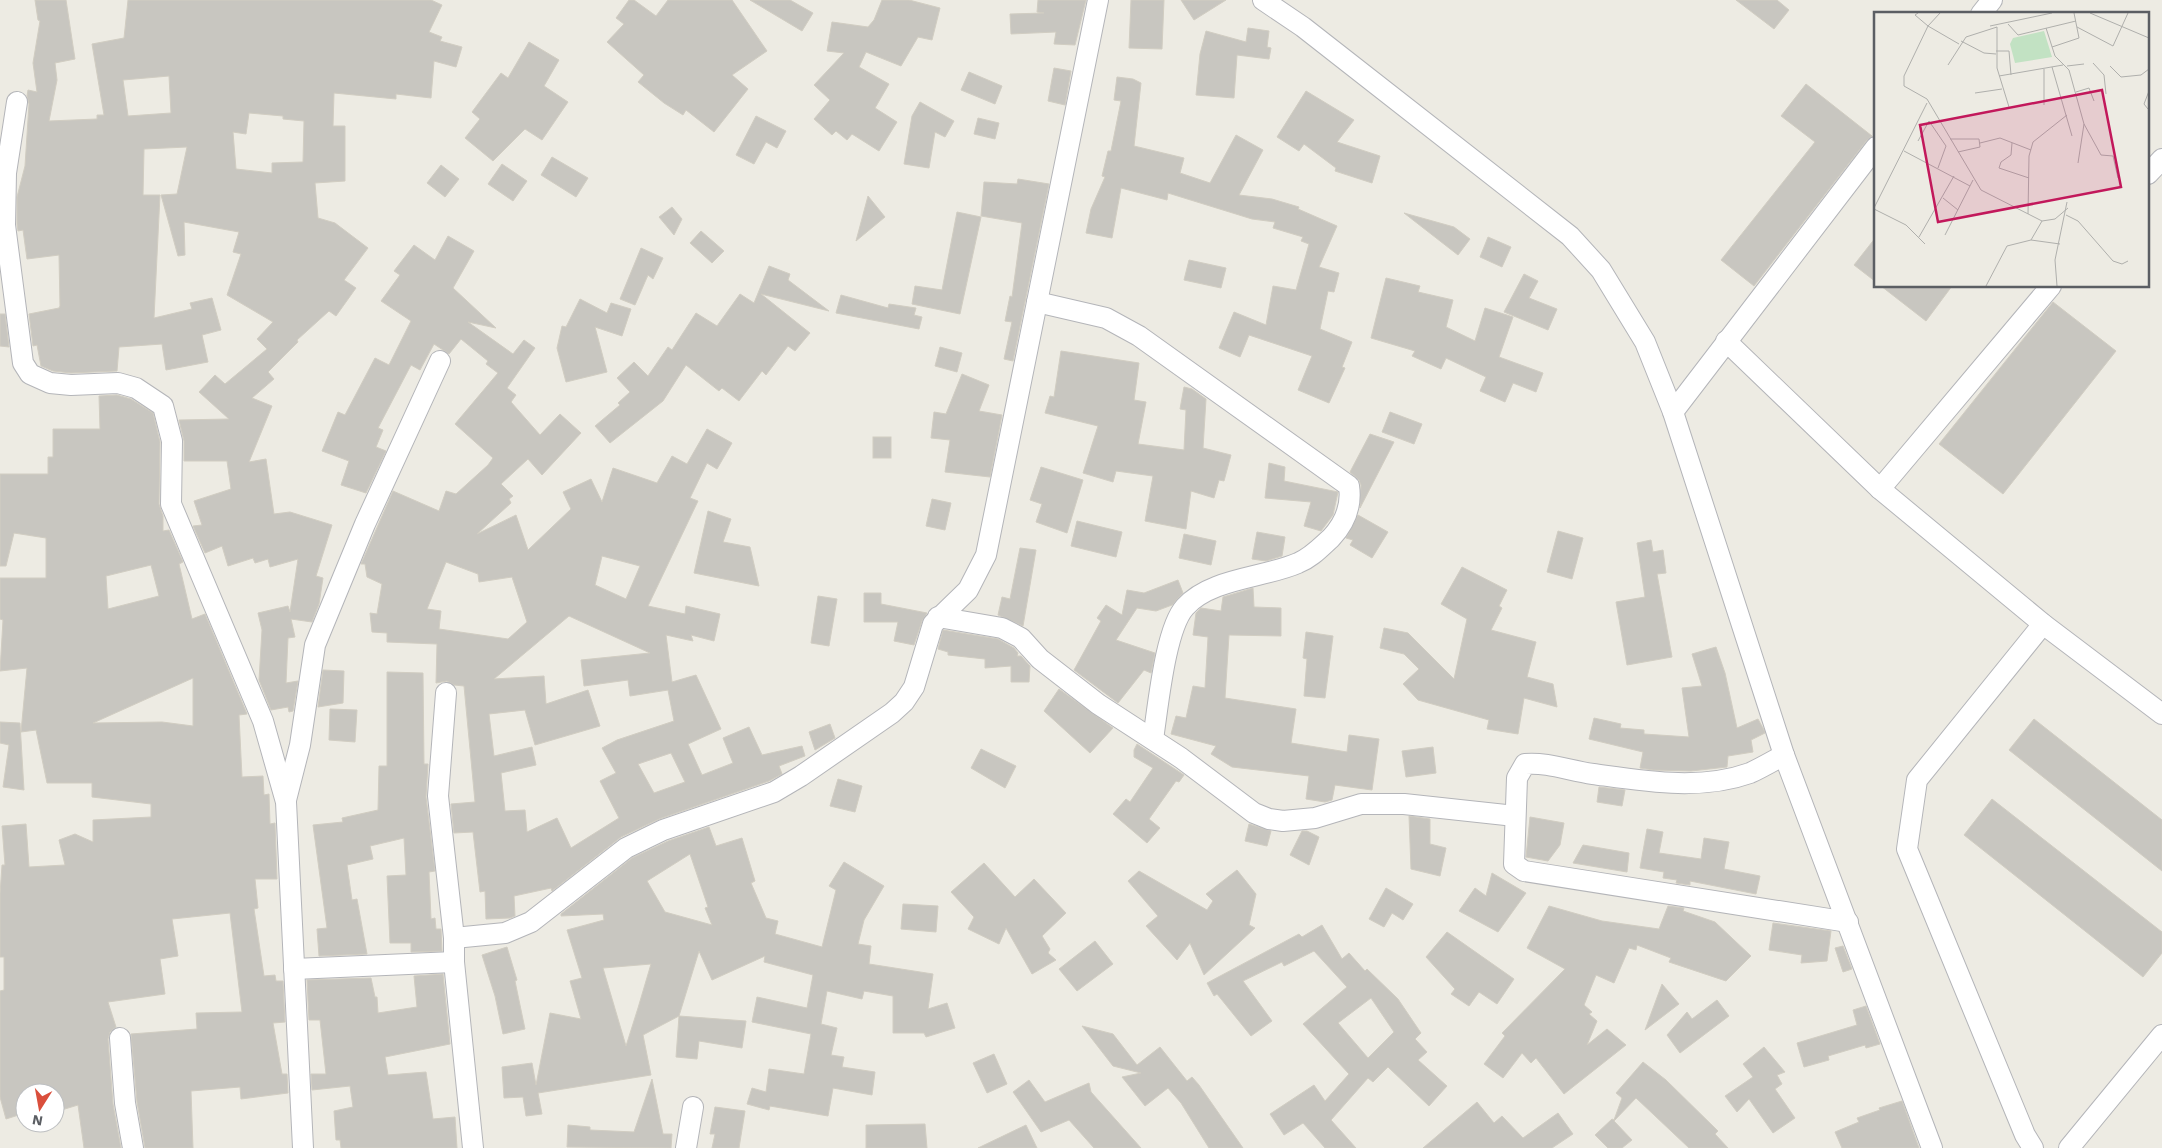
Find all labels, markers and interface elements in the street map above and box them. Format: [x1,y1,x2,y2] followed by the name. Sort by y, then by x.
[1874,12,2150,288] inset map
[15,1083,65,1133] north arrow
[31,1112,44,1130] text: N

